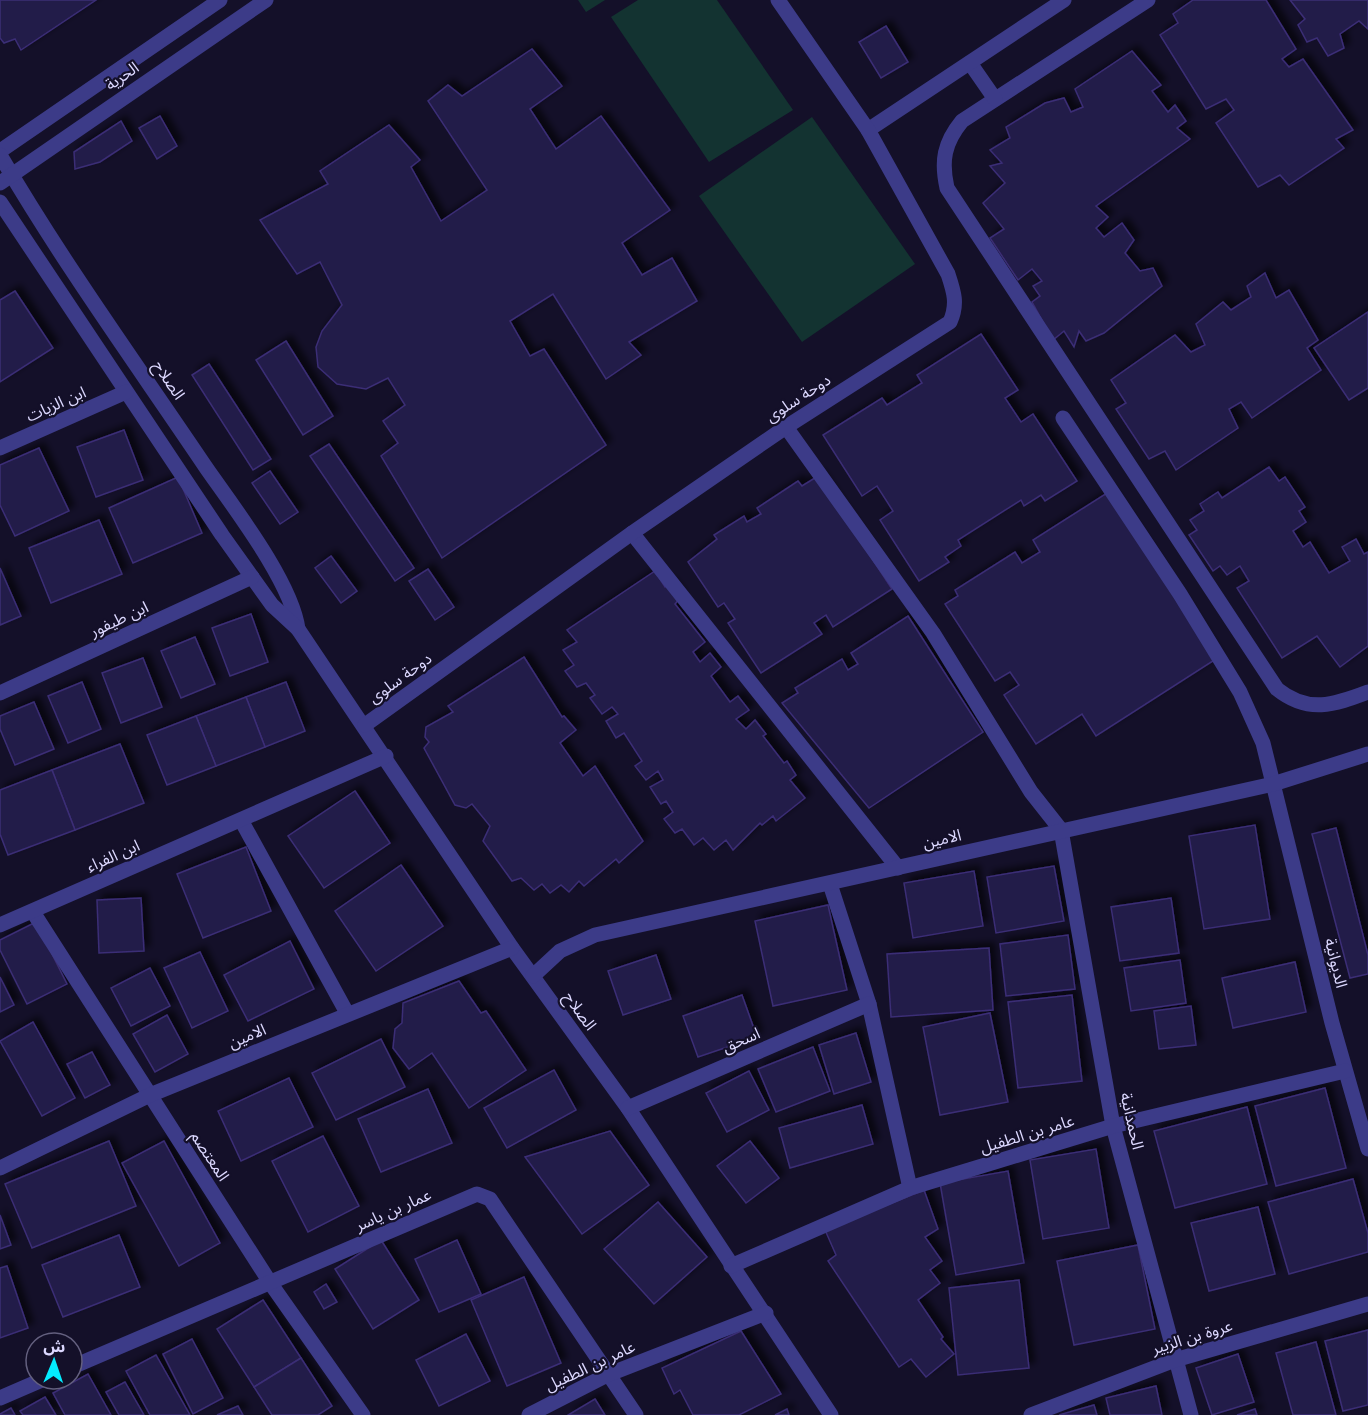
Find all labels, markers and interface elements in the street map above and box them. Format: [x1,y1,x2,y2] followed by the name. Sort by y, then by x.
[102,59,142,94] street label: الحرية
[147,357,188,405] street label: الصلاح
[763,371,834,426] street label: دوحة سلوى
[24,383,89,426] street label: ابن الزيات
[86,598,151,641] street label: ابن طيفور
[365,650,435,707] street label: دوحة سلوى
[921,826,963,853] street label: الامين
[84,837,143,876] street label: ابن الفراء
[1321,936,1350,990] street label: الديوانية
[557,989,600,1036] street label: الصلاح
[226,1021,269,1052] street label: الامين
[720,1024,763,1057] street label: اسحق
[1117,1091,1147,1151] street label: الحمدانية
[978,1112,1076,1157] street label: عامر بن الطفيل
[184,1128,232,1186] street label: المعتصم
[352,1186,434,1236] street label: عمار بن ياسر
[1149,1317,1235,1359] street label: عروة بن الزبير
[24,1331,84,1391] north arrow
[43,1338,66,1356] text: ش
[542,1338,638,1395] street label: عامر بن الطفيل

